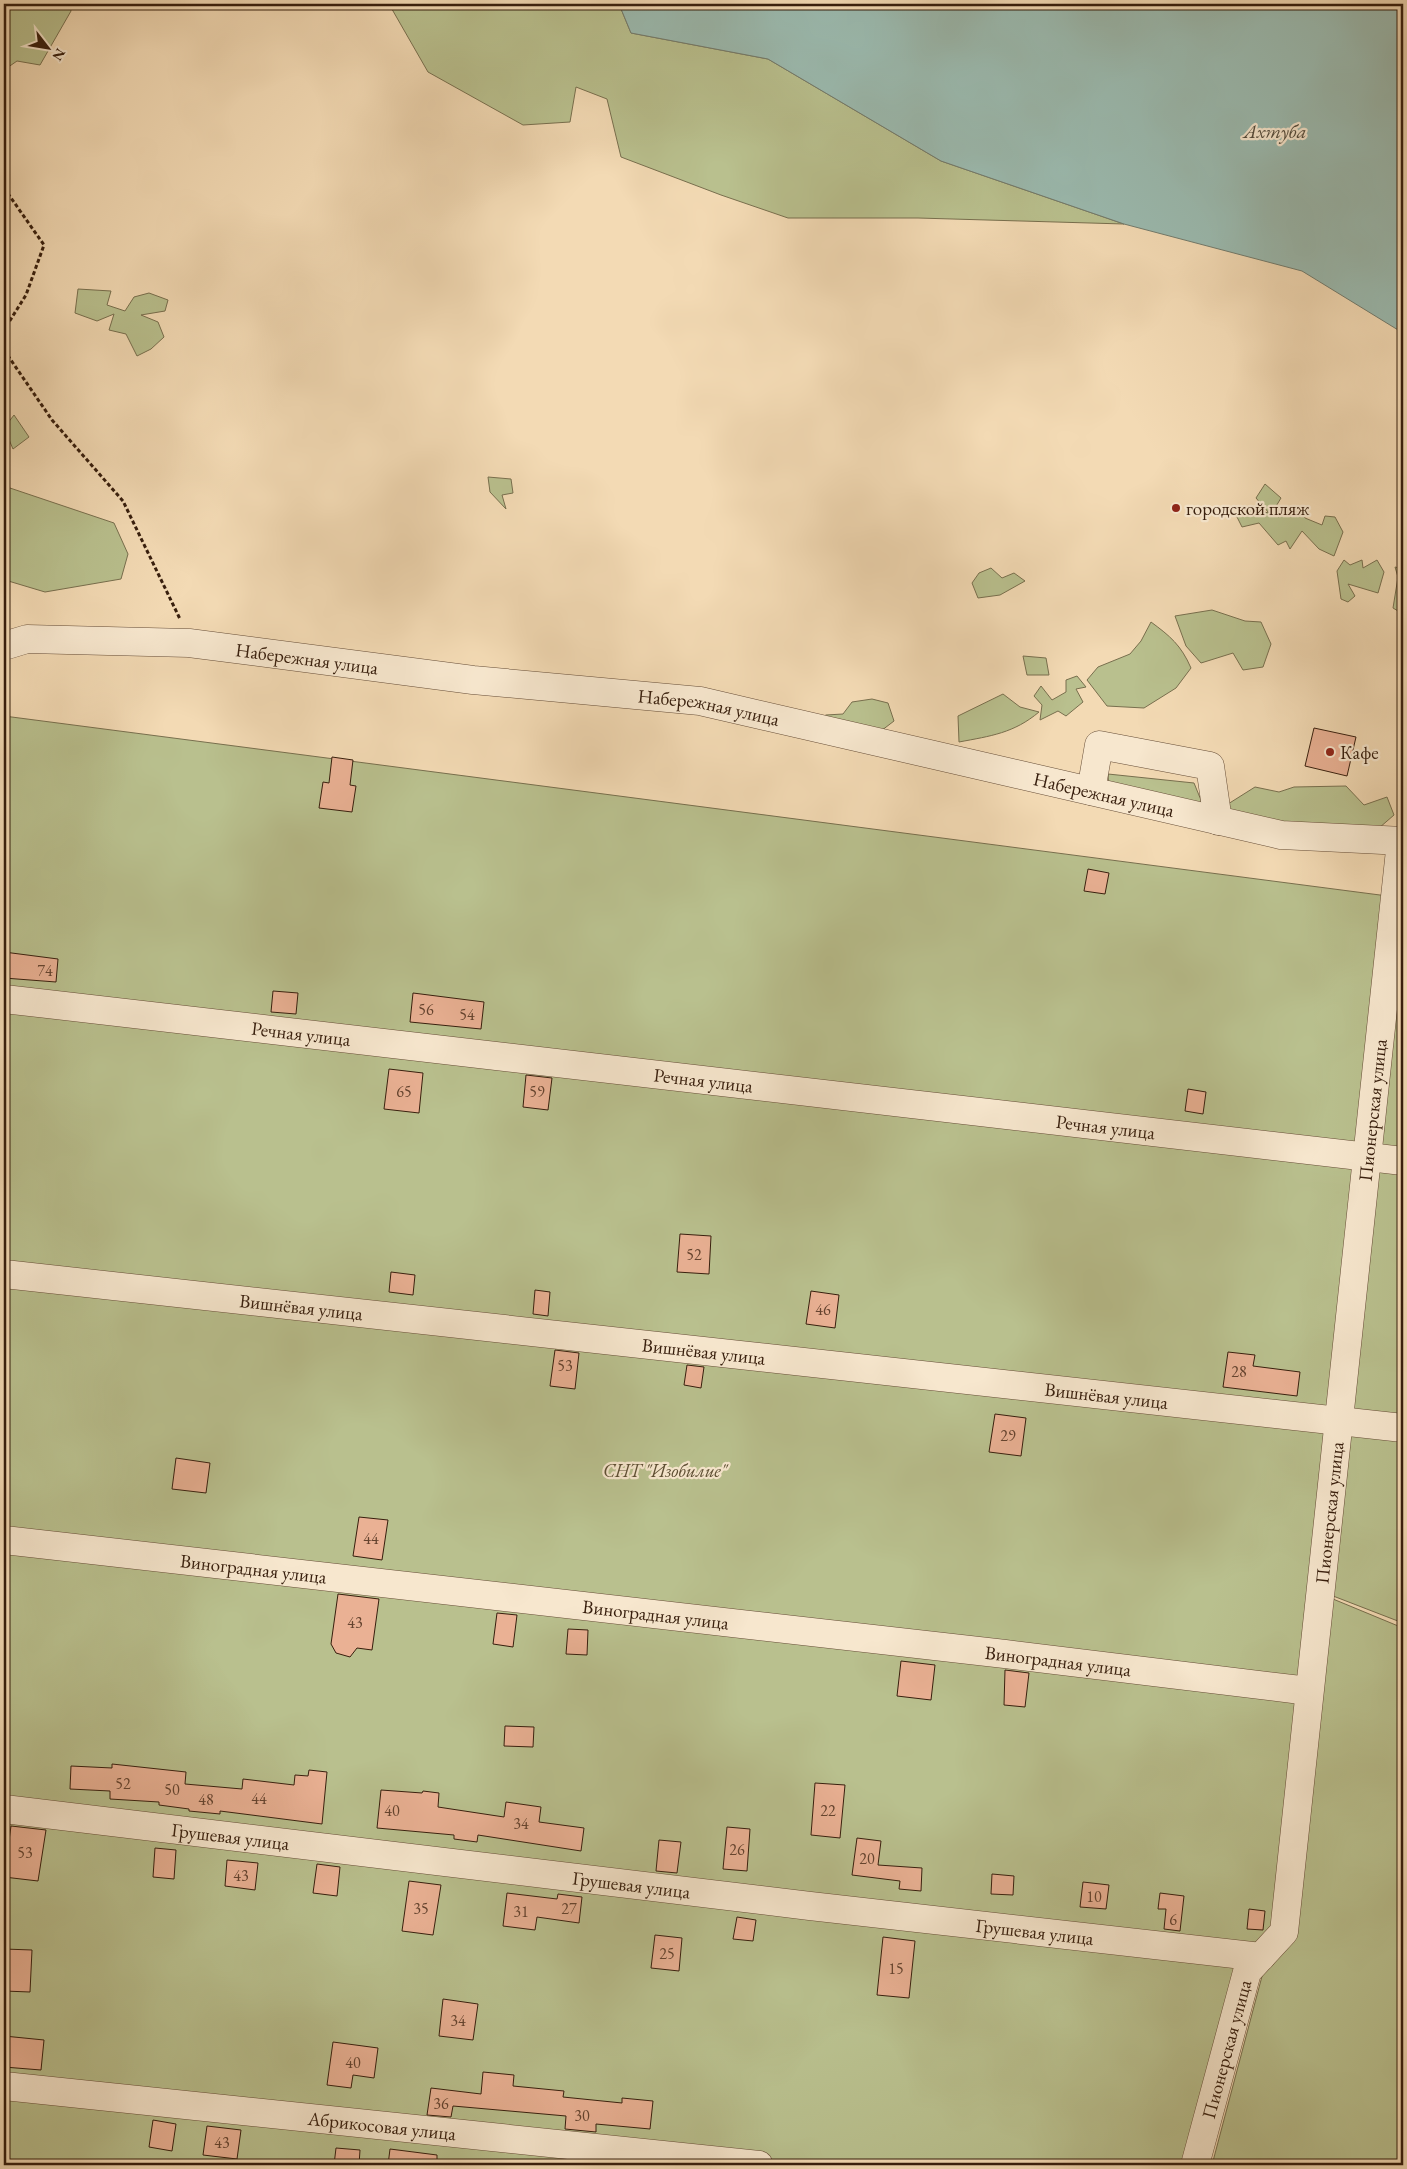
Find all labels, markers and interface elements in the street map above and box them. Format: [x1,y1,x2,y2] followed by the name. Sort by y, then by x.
[22,22,72,72] north arrow
[48,45,70,65] text: N
[1241,118,1307,144] water label: Ахтуба
[1186,496,1310,521] place label: городской пляж
[1170,502,1182,514] marker: городской пляж
[234,637,380,680] street label: Набережная улица
[637,683,783,732] street label: Набережная улица
[1340,740,1379,765] place label: Кафе
[1324,746,1336,758] marker: Кафе
[1031,766,1177,823] street label: Набережная улица
[37,960,53,981] house number: 74
[418,999,434,1020] house number: 56
[459,1004,475,1025] house number: 54
[250,1015,352,1052] street label: Речная улица
[1352,1037,1392,1183] street label: Пионерская улица
[652,1062,755,1098] street label: Речная улица
[396,1081,412,1102] house number: 65
[529,1081,545,1102] house number: 59
[1055,1108,1157,1145] street label: Речная улица
[686,1244,702,1265] house number: 52
[238,1288,365,1326] street label: Вишнёвая улица
[815,1299,831,1320] house number: 46
[641,1332,767,1370] street label: Вишнёвая улица
[557,1355,573,1376] house number: 53
[1231,1361,1247,1382] house number: 28
[1043,1376,1170,1415] street label: Вишнёвая улица
[1000,1425,1016,1446] house number: 29
[1309,1440,1349,1585] street label: Пионерская улица
[603,1458,729,1483] park label: СНТ "Изобилие"
[363,1528,379,1549] house number: 44
[179,1548,328,1589] street label: Виноградная улица
[581,1593,731,1635] street label: Виноградная улица
[347,1612,363,1633] house number: 43
[984,1639,1133,1682] street label: Виноградная улица
[115,1773,131,1794] house number: 52
[164,1779,180,1800] house number: 50
[251,1788,267,1809] house number: 44
[198,1789,214,1810] house number: 48
[384,1800,400,1821] house number: 40
[820,1800,836,1821] house number: 22
[513,1813,529,1834] house number: 34
[170,1817,291,1856] street label: Грушевая улица
[729,1839,745,1860] house number: 26
[17,1842,33,1863] house number: 53
[859,1848,875,1869] house number: 20
[233,1865,249,1886] house number: 43
[571,1865,692,1904] street label: Грушевая улица
[1086,1886,1102,1907] house number: 10
[413,1898,429,1919] house number: 35
[561,1898,577,1919] house number: 27
[513,1901,529,1922] house number: 31
[1169,1909,1177,1930] house number: 6
[974,1912,1095,1951] street label: Грушевая улица
[659,1943,675,1964] house number: 25
[888,1958,904,1979] house number: 15
[1196,1976,1257,2121] street label: Пионерская улица
[450,2010,466,2031] house number: 34
[345,2052,361,2073] house number: 40
[433,2093,449,2114] house number: 36
[306,2105,458,2146] street label: Абрикосовая улица
[574,2105,590,2126] house number: 30
[214,2132,230,2153] house number: 43

